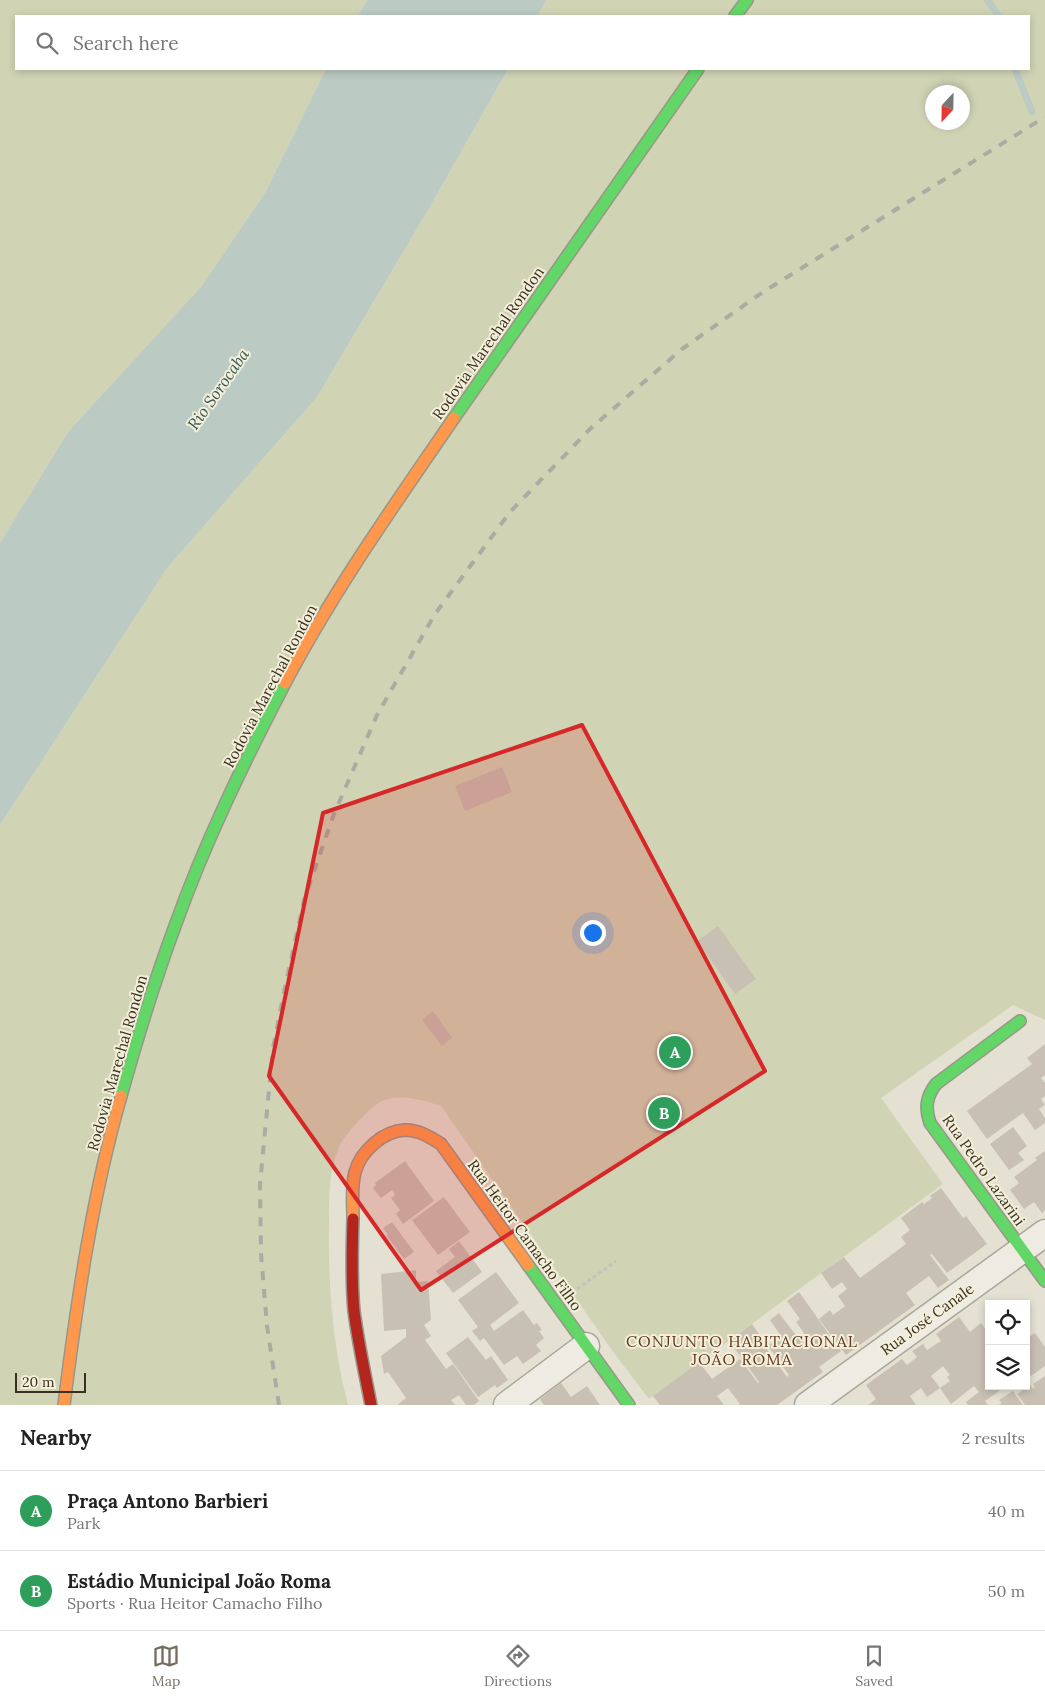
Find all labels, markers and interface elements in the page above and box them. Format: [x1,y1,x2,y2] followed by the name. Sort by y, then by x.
[15,15,1030,70] search box
[33,29,61,57] icon: search
[73,31,179,55] text: Search here
[925,85,970,130] north arrow
[428,263,548,423] street label: Rodovia Marechal Rondon
[183,345,253,433] water label: Rio Sorocaba
[219,601,321,771] street label: Rodovia Marechal Rondon
[580,920,606,946] your location
[83,973,151,1153] street label: Rodovia Marechal Rondon
[659,1033,691,1071] pin: A
[648,1094,680,1132] pin: B
[939,1111,1029,1229] street label: Rua Pedro Lazarini
[464,1156,586,1315] street label: Rua Heitor Camacho Filho
[877,1279,977,1359] street label: Rua José Canale
[985,1300,1030,1390] map controls
[985,1300,1030,1345] button: locate
[626,1331,858,1369] district label: CONJUNTO HABITACIONAL JOÃO ROMA
[985,1345,1030,1390] button: layers
[15,1370,86,1393] scale bar
[22,1373,54,1391] text: 20 m
[20,1424,91,1451] text: Nearby
[962,1428,1025,1448] text: 2 results
[67,1489,268,1513] text: Praça Antono Barbieri
[31,1501,41,1521] text: A
[988,1501,1025,1521] text: 40 m
[67,1513,100,1533] text: Park
[67,1569,331,1593] text: Estádio Municipal João Roma
[31,1581,41,1601] text: B
[988,1581,1025,1601] text: 50 m
[67,1593,322,1613] text: Sports · Rua Heitor Camacho Filho
[152,1642,180,1690] tab: Map
[484,1642,552,1690] tab: Directions
[855,1642,893,1690] tab: Saved

